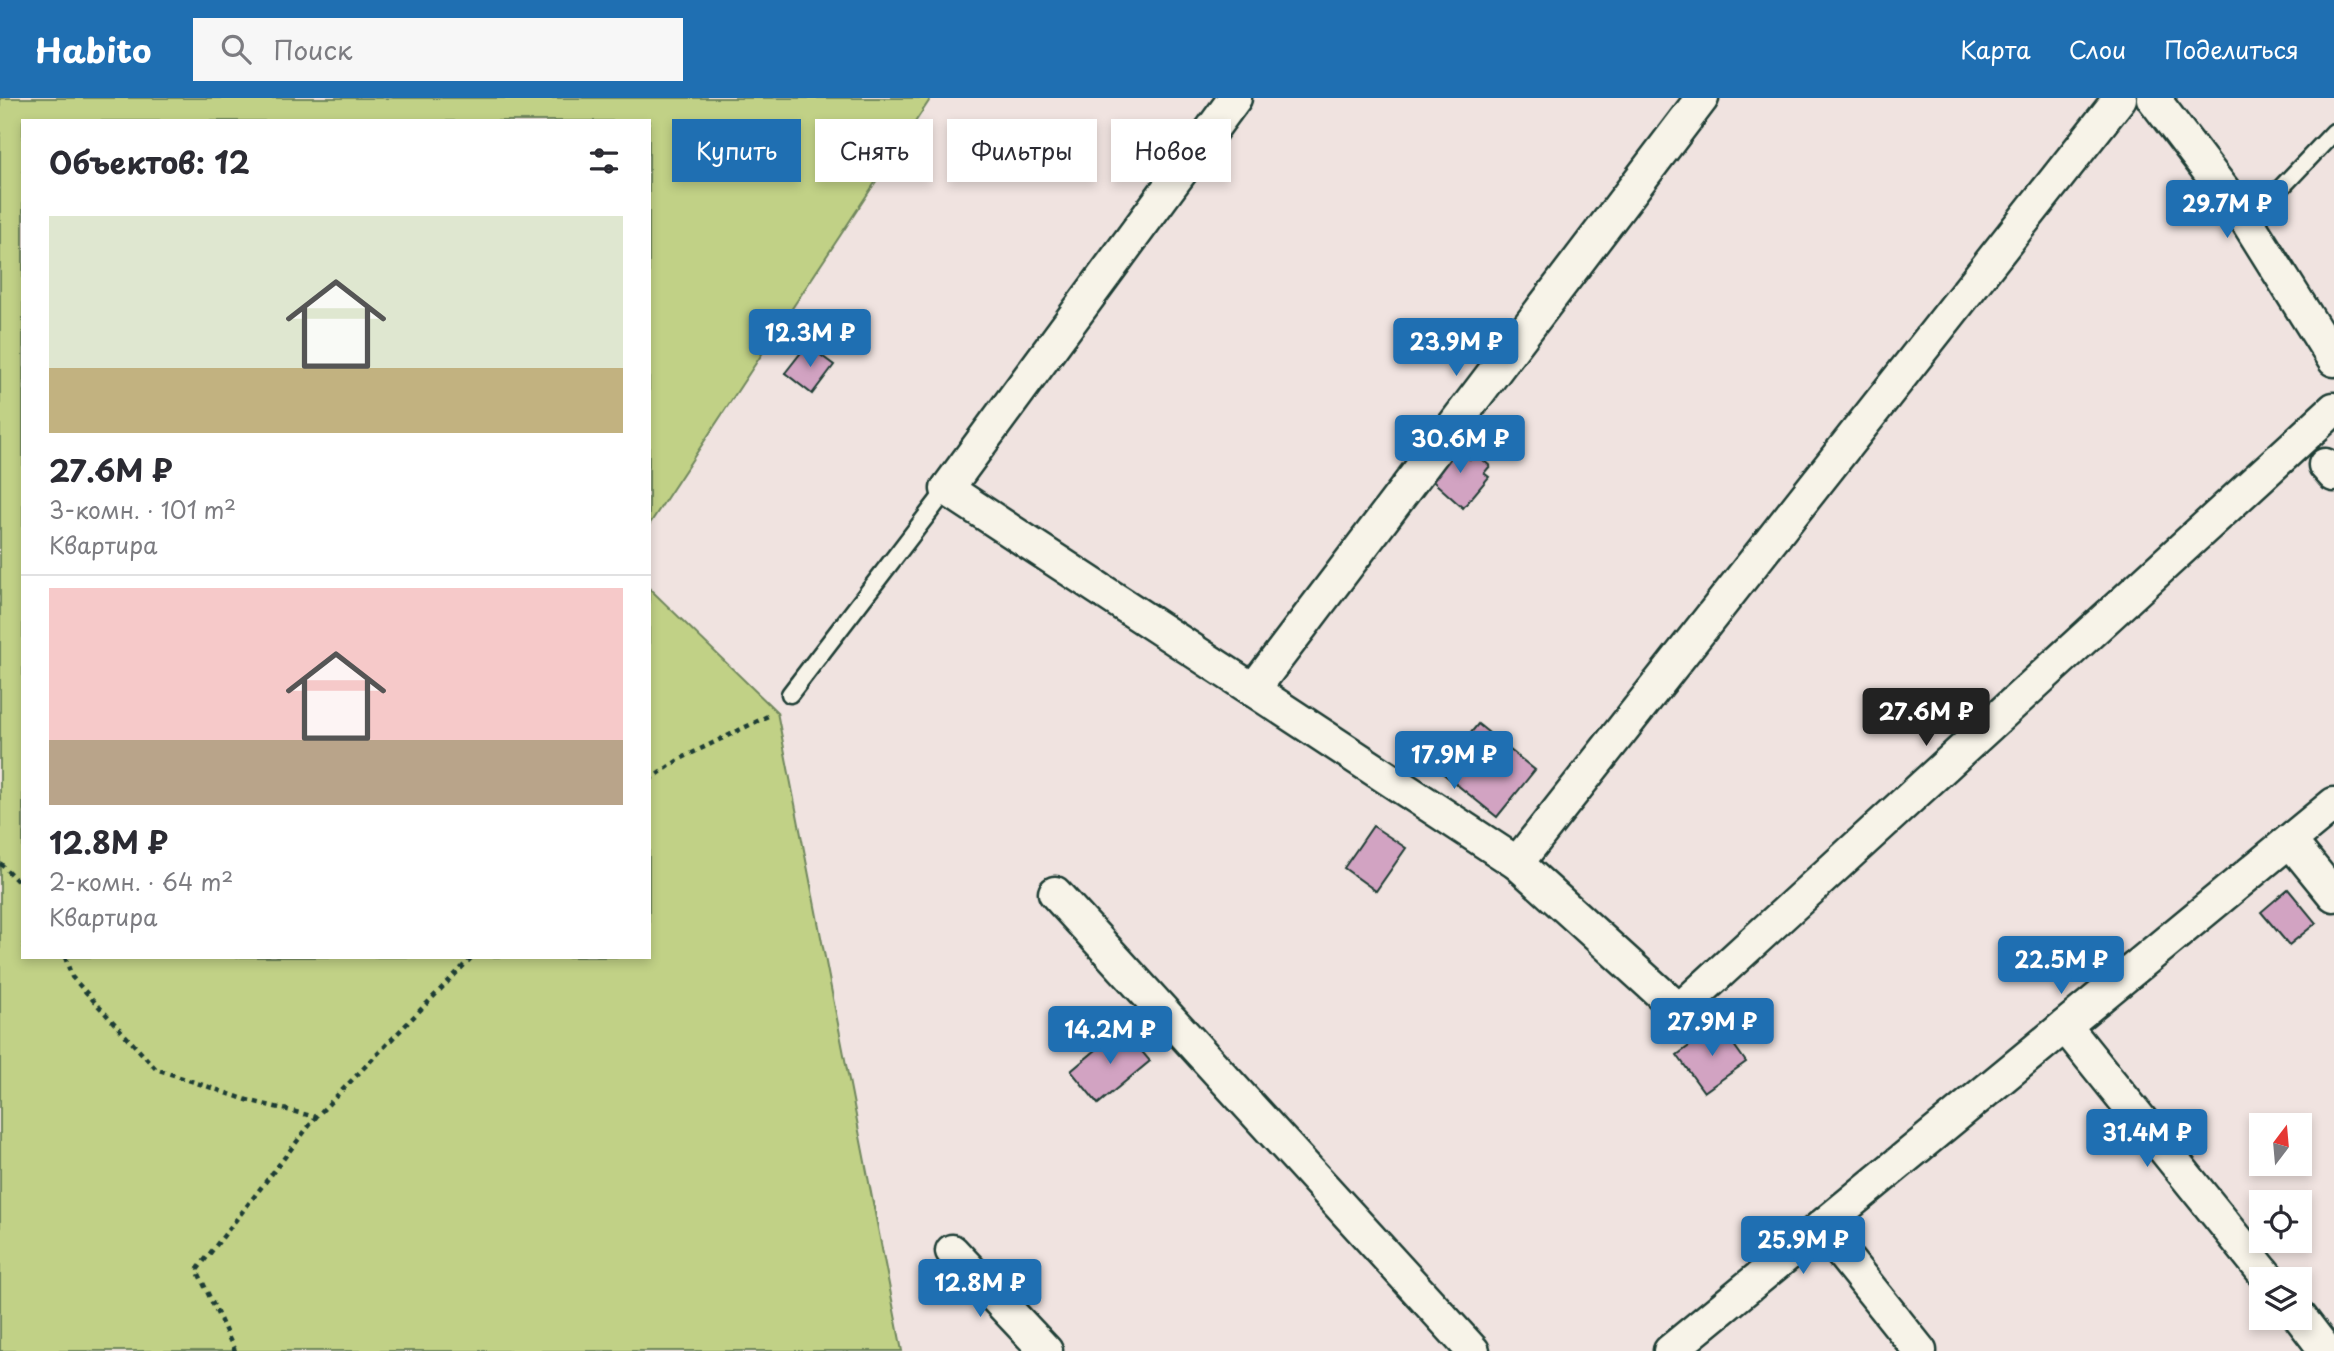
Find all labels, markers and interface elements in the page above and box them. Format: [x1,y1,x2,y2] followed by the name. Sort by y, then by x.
[193,18,683,81] search box
[35,24,151,74] text: Habito
[217,30,255,68] icon: search
[273,30,352,69] text: Поиск
[1960,31,2031,67] text: Карта
[2069,31,2126,67] text: Слои
[2164,31,2299,67] text: Поделиться
[672,119,801,182] chip: Купить
[815,119,933,182] chip: Снять
[947,119,1097,182] chip: Фильтры
[1111,119,1231,182] chip: Новое
[49,139,250,184] text: Объектов: 12
[585,142,623,180] icon: filters
[2162,180,2292,240] pin: 29.7M ₽
[2182,185,2272,220] text: 29.7M ₽
[273,261,399,387] icon: home
[745,310,875,369] pin: 12.3M ₽
[765,314,855,349] text: 12.3M ₽
[1391,318,1521,378] pin: 23.9M ₽
[1409,323,1503,358] text: 23.9M ₽
[1395,416,1525,475] pin: 30.6M ₽
[1411,420,1509,455] text: 30.6M ₽
[49,447,173,492] text: 27.6M ₽
[49,492,236,527] text: 3-комн. · 101 m²
[49,527,157,562] text: Квартира
[273,633,399,759] icon: home
[1861,688,1991,748] pin: 27.6M ₽
[1879,693,1973,728] text: 27.6M ₽
[1389,732,1519,791] pin: 17.9M ₽
[1411,736,1497,771] text: 17.9M ₽
[49,819,168,864] text: 12.8M ₽
[49,864,233,899] text: 2-комн. · 64 m²
[49,899,157,934] text: Квартира
[1996,936,2126,996] pin: 22.5M ₽
[2014,941,2108,976] text: 22.5M ₽
[1647,998,1777,1058] pin: 27.9M ₽
[1667,1003,1757,1038] text: 27.9M ₽
[1045,1006,1175,1066] pin: 14.2M ₽
[1064,1011,1156,1046] text: 14.2M ₽
[2082,1110,2212,1169] pin: 31.4M ₽
[2249,1113,2312,1176] north arrow
[2249,1113,2312,1330] map controls
[2102,1114,2192,1149] text: 31.4M ₽
[2249,1190,2312,1253] button: locate
[1738,1216,1868,1276] pin: 25.9M ₽
[1757,1221,1849,1256] text: 25.9M ₽
[915,1260,1045,1319] pin: 12.8M ₽
[934,1264,1026,1299] text: 12.8M ₽
[2249,1267,2312,1330] button: layers

